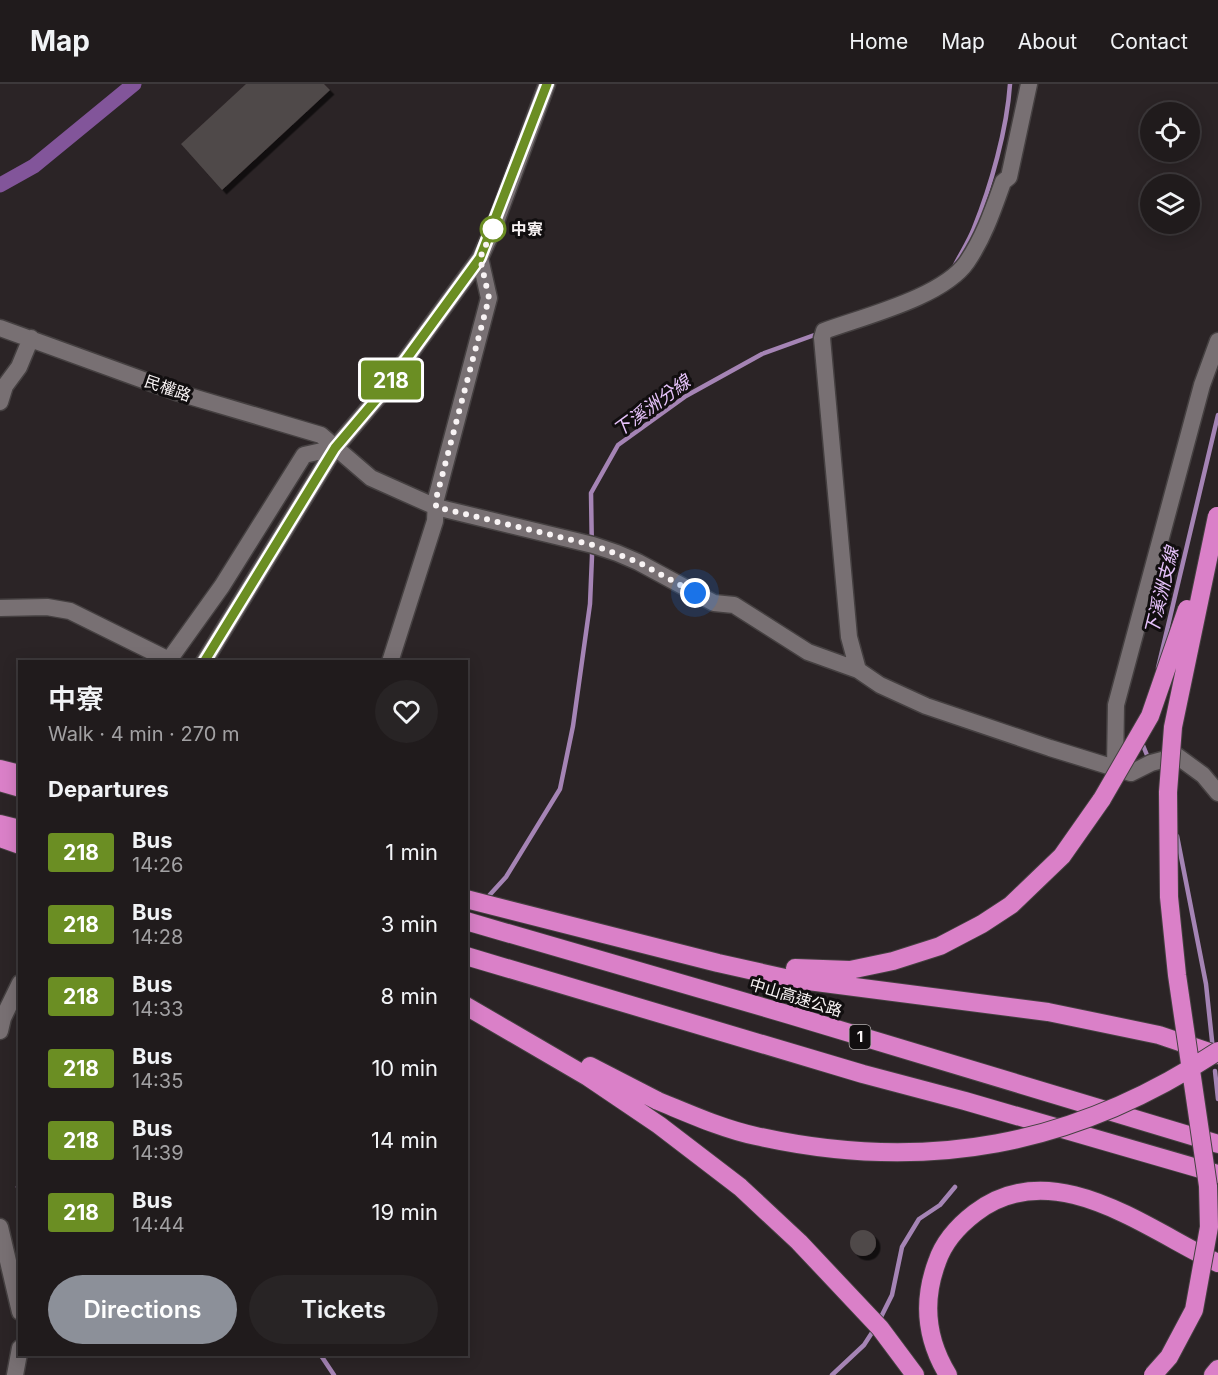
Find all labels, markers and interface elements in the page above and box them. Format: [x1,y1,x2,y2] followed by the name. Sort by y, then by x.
[30,24,90,58] text: Map
[849,29,908,54] text: Home
[941,29,985,54] text: Map
[1018,29,1077,54] text: About
[1110,29,1188,54] text: Contact
[1140,102,1200,234] map controls
[1140,102,1200,162] button: locate
[1140,174,1200,234] button: layers
[480,216,506,242] marker: 中寮
[511,219,543,239] place label: 中寮
[356,360,426,400] line badge: 218
[373,368,409,393] text: 218
[609,369,696,441] water label: 下溪洲分線
[142,371,194,405] street label: 民權路
[1140,543,1183,637] water label: 下溪洲支線
[680,578,710,608] your location
[375,680,438,743] button: heart
[48,682,104,716] text: 中寮
[48,722,239,746] text: Walk · 4 min · 270 m
[48,776,169,802] text: Departures
[132,827,173,853] text: Bus
[385,839,438,865] text: 1 min
[63,840,99,865] text: 218
[132,853,183,877] text: 14:26
[132,899,173,925] text: Bus
[381,911,438,937] text: 3 min
[63,912,99,937] text: 218
[132,925,183,949] text: 14:28
[132,971,173,997] text: Bus
[747,973,845,1021] street label: 中山高速公路
[381,983,438,1009] text: 8 min
[63,984,99,1009] text: 218
[132,997,184,1021] text: 14:33
[850,1025,870,1049] road number: 1
[132,1043,173,1069] text: Bus
[371,1055,438,1081] text: 10 min
[63,1056,99,1081] text: 218
[132,1069,183,1093] text: 14:35
[132,1115,173,1141] text: Bus
[371,1127,438,1153] text: 14 min
[63,1128,99,1153] text: 218
[132,1141,184,1165] text: 14:39
[132,1187,173,1213] text: Bus
[372,1199,438,1225] text: 19 min
[63,1200,99,1225] text: 218
[132,1213,185,1237] text: 14:44
[48,1275,237,1344] button: Directions
[249,1275,438,1344] button: Tickets

